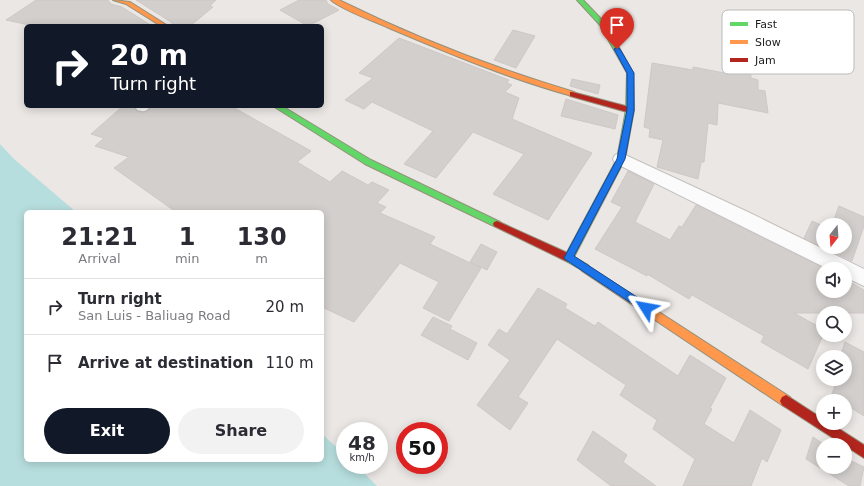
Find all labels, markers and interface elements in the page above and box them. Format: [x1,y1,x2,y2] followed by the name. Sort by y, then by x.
[600,8,634,49] pin
[722,10,854,74] legend
[606,14,628,36] icon: arrive
[755,18,778,31] text: Fast
[755,36,781,49] text: Slow
[110,39,188,72] text: 20 m
[44,40,96,92] icon: right
[754,54,776,67] text: Jam
[110,73,196,94] text: Turn right
[816,218,852,254] north arrow
[816,218,852,474] map controls
[61,223,138,251] text: 21:21
[179,223,195,251] text: 1
[237,223,287,251] text: 130
[78,251,121,266] text: Arrival
[175,251,199,266] text: min
[255,251,268,266] text: m
[816,262,852,298] button: sound
[625,287,667,329] position arrow
[78,290,162,308] text: Turn right
[44,296,66,318] icon: right
[266,298,304,316] text: 20 m
[816,306,852,342] button: search
[78,308,231,323] text: San Luis - Baliuag Road
[816,350,852,386] button: layers
[44,352,66,374] icon: arrive
[78,354,253,372] text: Arrive at destination
[265,354,314,372] text: 110 m
[816,394,852,430] button: +
[44,408,170,454] button: Exit
[178,408,304,454] button: Share
[396,422,448,474] speed limit sign: 50
[348,431,376,455] text: 48
[816,438,852,474] button: −
[349,452,375,463] text: km/h

